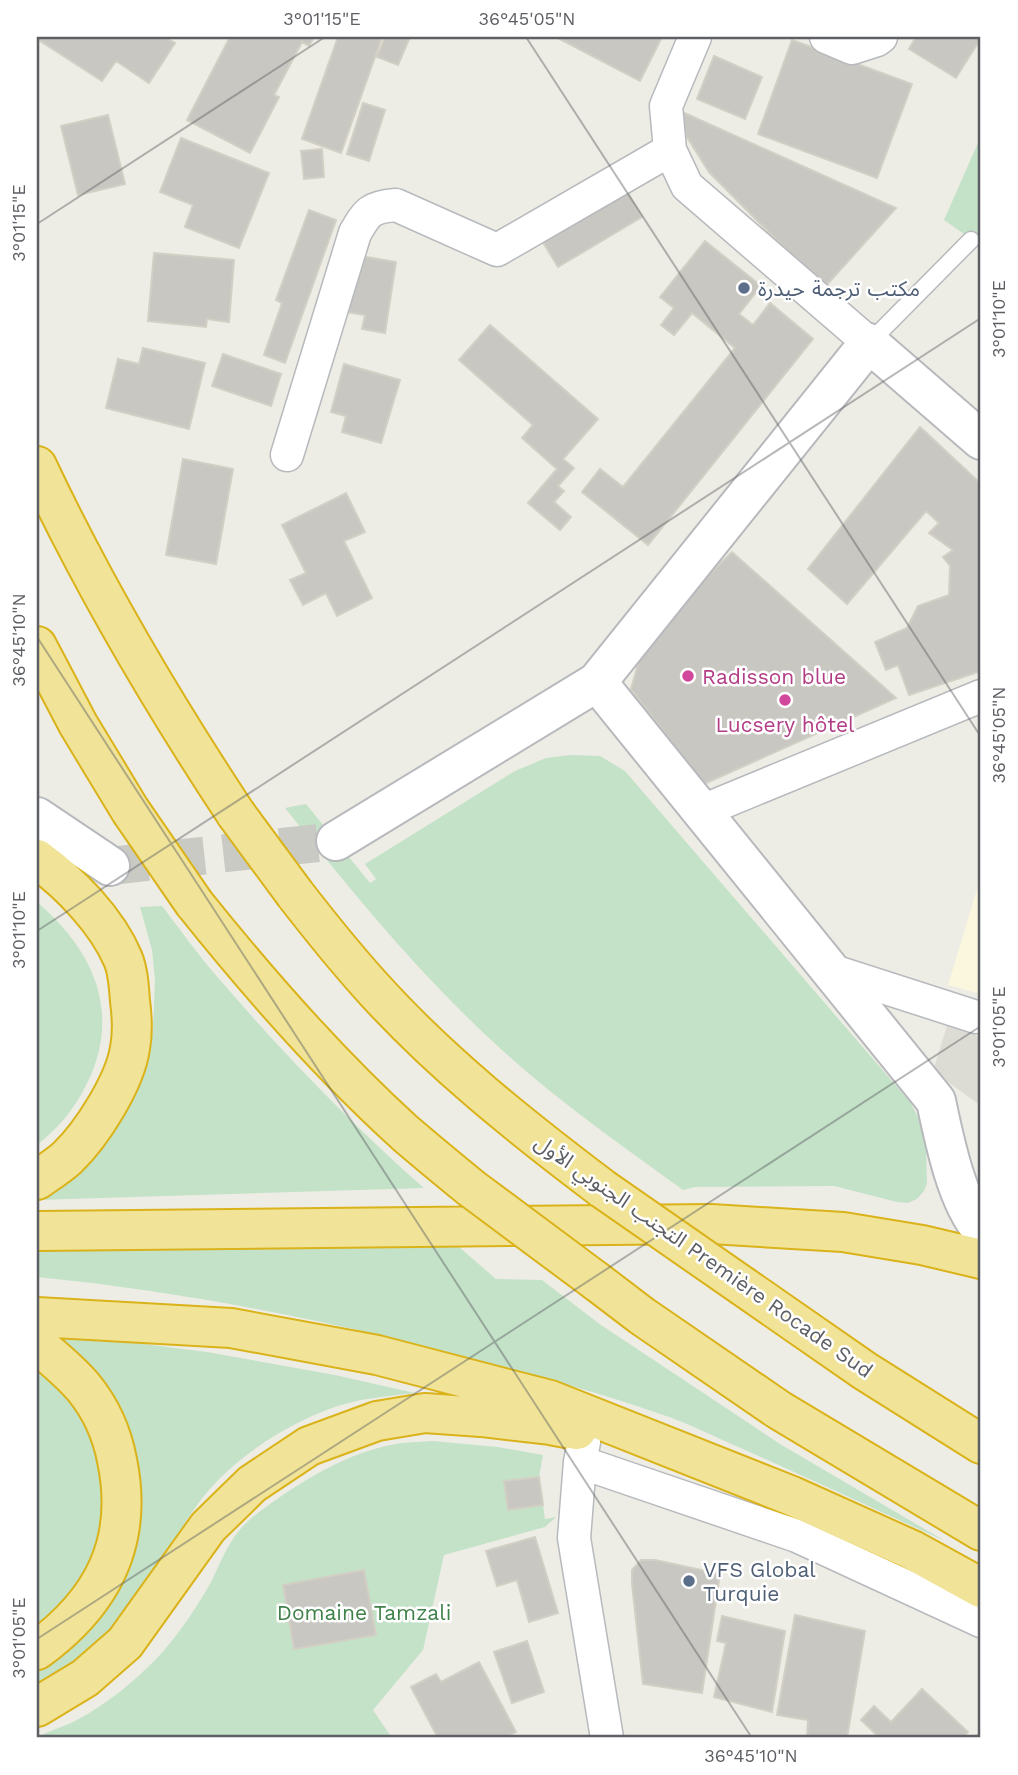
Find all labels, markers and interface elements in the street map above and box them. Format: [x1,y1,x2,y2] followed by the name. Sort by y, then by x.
[283,8,361,29] text: 3°01'15"E
[478,8,576,29] text: 36°45'05"N
[8,184,29,262] text: 3°01'15"E
[758,276,920,301] place label: مكتب ترجمة حيدرة
[736,280,752,296] marker: مكتب ترجمة حيدرة
[988,280,1009,358] text: 3°01'10"E
[8,593,29,687] text: 36°45'10"N
[702,664,846,689] place label: Radisson blue
[680,668,696,684] marker: Radisson blue
[988,686,1009,784] text: 36°45'05"N
[777,692,793,708] marker: Lucsery hôtel
[715,712,855,737] place label: Lucsery hôtel
[8,891,29,969] text: 3°01'10"E
[988,986,1009,1068] text: 3°01'05"E
[528,1129,878,1386] street label: التجنب الجنوبي الأول Première Rocade Sud
[703,1557,816,1606] place label: VFS Global Turquie
[681,1573,697,1589] marker: VFS Global Turquie
[8,1597,29,1679] text: 3°01'05"E
[277,1600,451,1625] park label: Domaine Tamzali
[704,1745,798,1766] text: 36°45'10"N

